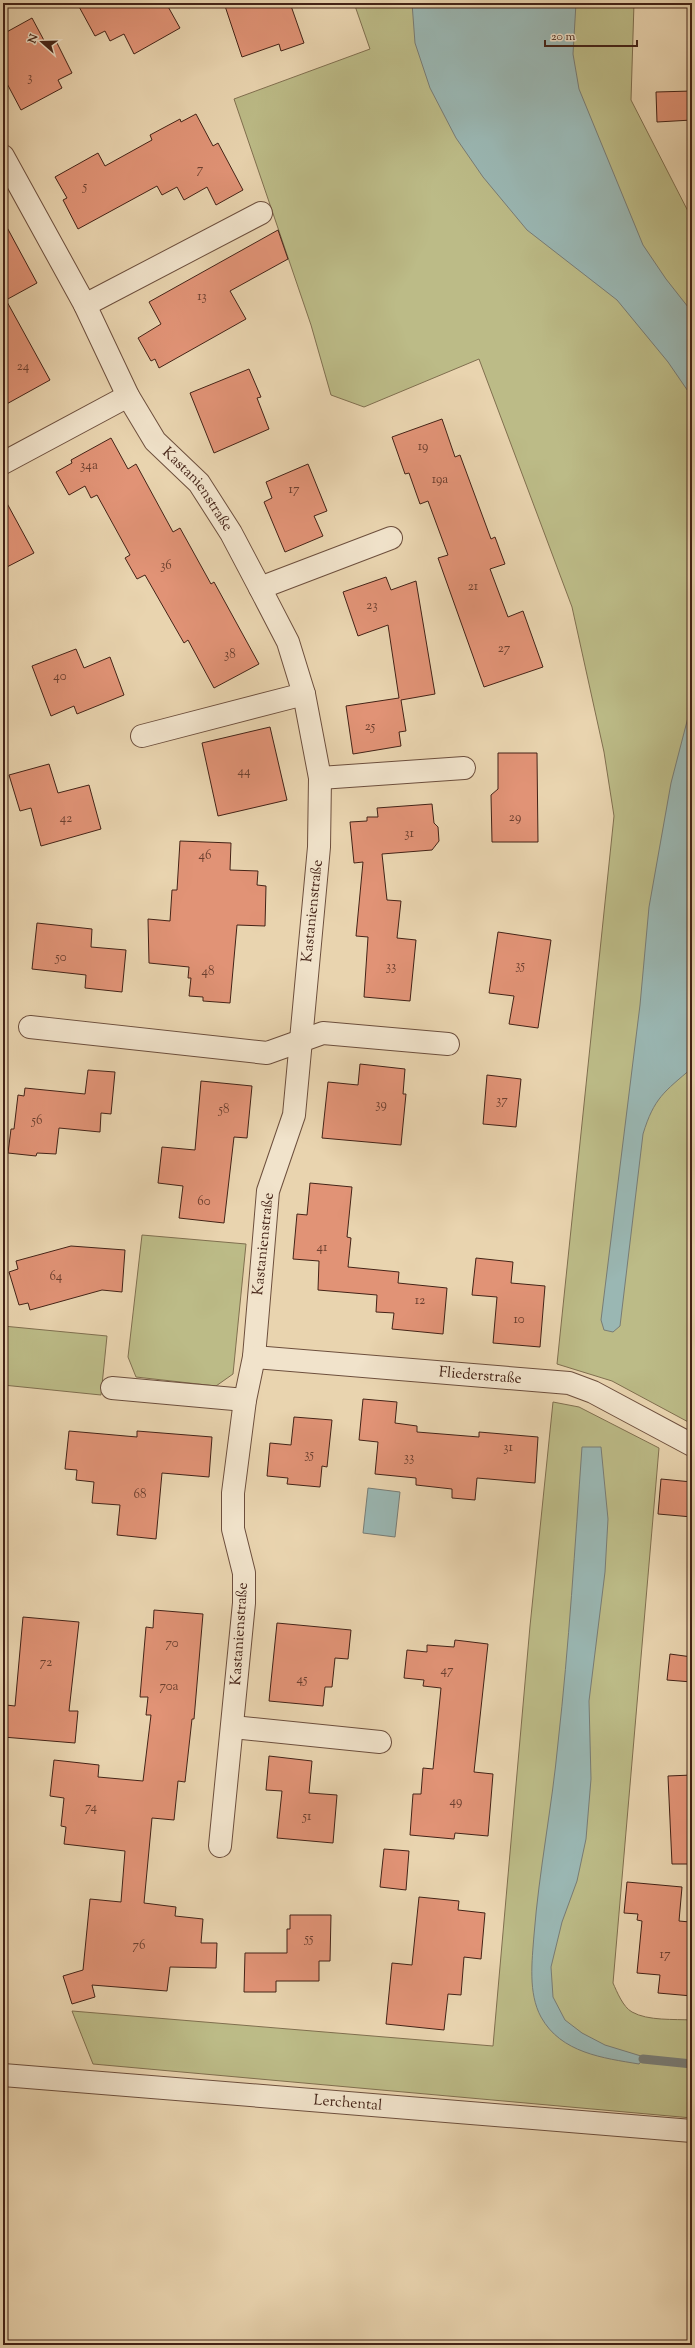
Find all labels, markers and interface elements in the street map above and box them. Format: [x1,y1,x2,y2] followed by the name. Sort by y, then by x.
[22,22,62,62] north arrow
[545,22,637,48] scale bar
[551,28,576,46] text: 20 m
[24,32,43,47] text: N
[27,69,33,87] house number: 3
[197,161,204,179] house number: 7
[82,178,88,196] house number: 5
[197,288,207,306] house number: 13
[17,358,30,376] house number: 24
[418,438,428,456] house number: 19
[157,443,238,535] street label: Kastanienstraße
[80,457,98,475] house number: 34a
[432,471,448,489] house number: 19a
[289,481,300,499] house number: 17
[160,557,172,575] house number: 36
[468,578,479,596] house number: 21
[366,597,378,615] house number: 23
[498,640,511,658] house number: 27
[224,646,236,664] house number: 38
[53,668,67,686] house number: 40
[365,718,376,736] house number: 25
[237,763,251,781] house number: 44
[509,809,521,827] house number: 29
[60,810,72,828] house number: 42
[404,825,414,843] house number: 31
[199,847,211,865] house number: 46
[297,859,329,963] street label: Kastanienstraße
[54,949,67,967] house number: 50
[515,957,525,975] house number: 35
[386,958,396,976] house number: 33
[201,963,215,981] house number: 48
[496,1092,508,1110] house number: 37
[375,1096,387,1114] house number: 39
[218,1101,229,1119] house number: 58
[31,1112,42,1130] house number: 56
[248,1192,280,1296] street label: Kastanienstraße
[197,1193,211,1211] house number: 60
[317,1239,328,1257] house number: 41
[50,1268,63,1286] house number: 64
[415,1292,425,1310] house number: 12
[513,1311,525,1329] house number: 10
[438,1362,523,1390] street label: Fliederstraße
[503,1439,513,1457] house number: 31
[304,1446,314,1464] house number: 35
[404,1449,414,1467] house number: 33
[134,1486,146,1504] house number: 68
[226,1582,254,1686] street label: Kastanienstraße
[165,1635,179,1653] house number: 70
[40,1654,52,1672] house number: 72
[440,1662,454,1680] house number: 47
[297,1671,308,1689] house number: 45
[159,1678,179,1696] house number: 70a
[450,1793,462,1811] house number: 49
[85,1799,98,1817] house number: 74
[302,1808,312,1826] house number: 51
[303,1930,314,1948] house number: 55
[133,1937,145,1955] house number: 76
[660,1946,671,1964] house number: 17
[313,2090,383,2116] street label: Lerchental

